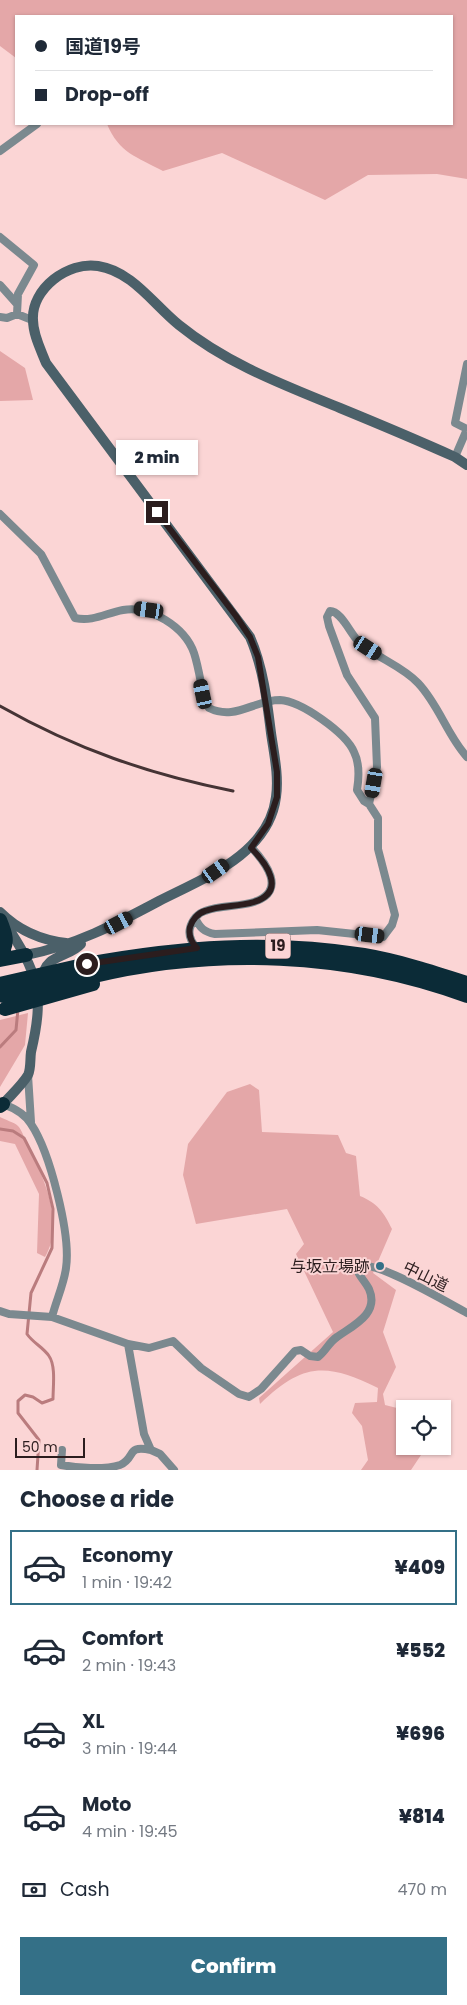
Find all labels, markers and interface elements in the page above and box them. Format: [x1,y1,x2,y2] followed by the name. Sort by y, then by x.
[65,33,141,60] text: 国道19号
[65,81,149,108] text: Drop-off
[116,440,198,474] callout: 2 min
[134,446,180,469] text: 2 min
[146,501,168,523] route end
[133,600,164,620] car
[351,634,384,662] car
[192,678,213,710] car
[364,767,383,799] car
[199,856,232,886] car
[102,909,135,937] car
[354,926,385,944] car
[266,934,290,958] road number: 19
[76,953,98,975] route start
[290,1255,370,1278] place label: 与坂立場跡
[399,1256,452,1297] street label: 中山道
[374,1260,386,1272] marker: 与坂立場跡
[396,1400,451,1455] map controls
[396,1400,451,1455] button: locate
[15,1435,85,1458] scale bar
[22,1437,58,1457] text: 50 m
[20,1484,174,1515] text: Choose a ride
[82,1542,173,1569] text: Economy
[22,1545,67,1590] icon: car
[395,1554,445,1581] text: ¥409
[82,1571,172,1594] text: 1 min · 19:42
[82,1625,164,1652] text: Comfort
[22,1628,67,1673] icon: car
[396,1637,445,1664] text: ¥552
[82,1654,176,1677] text: 2 min · 19:43
[82,1708,105,1735] text: XL
[22,1711,67,1756] icon: car
[396,1720,445,1747] text: ¥696
[82,1737,177,1760] text: 3 min · 19:44
[82,1791,131,1818] text: Moto
[22,1794,67,1839] icon: car
[399,1803,445,1830] text: ¥814
[82,1820,178,1843] text: 4 min · 19:45
[20,1876,48,1904] icon: cash
[60,1876,110,1903] text: Cash
[397,1878,447,1901] text: 470 m
[20,1937,447,1995] button: Confirm

